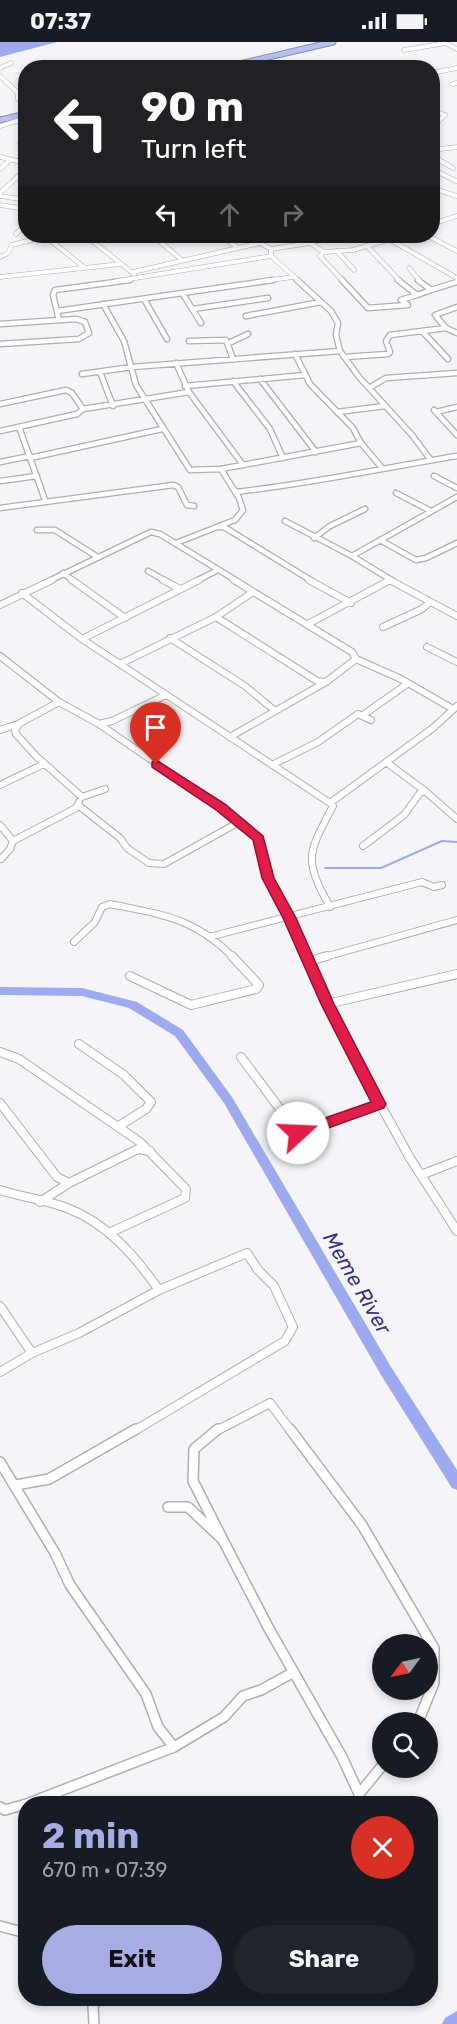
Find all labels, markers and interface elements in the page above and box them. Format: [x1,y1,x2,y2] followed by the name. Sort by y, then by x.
[30,8,91,35] text: 07:37
[141,82,244,132] text: 90 m
[42,84,120,162] icon: left
[141,133,246,165] text: Turn left
[150,198,183,231] icon: left
[213,198,246,231] icon: ahead
[276,198,309,231] icon: right
[130,702,181,764] pin
[139,711,172,744] icon: arrive
[266,1101,330,1165] position arrow
[318,1227,397,1339] water label: Meme River
[372,1634,438,1700] north arrow
[372,1634,438,1778] map controls
[372,1712,438,1778] button: search
[42,1814,140,1857] text: 2 min
[351,1816,414,1879] button: close
[42,1858,167,1882] text: 670 m · 07:39
[42,1925,222,1994] button: Exit
[234,1925,414,1994] button: Share

